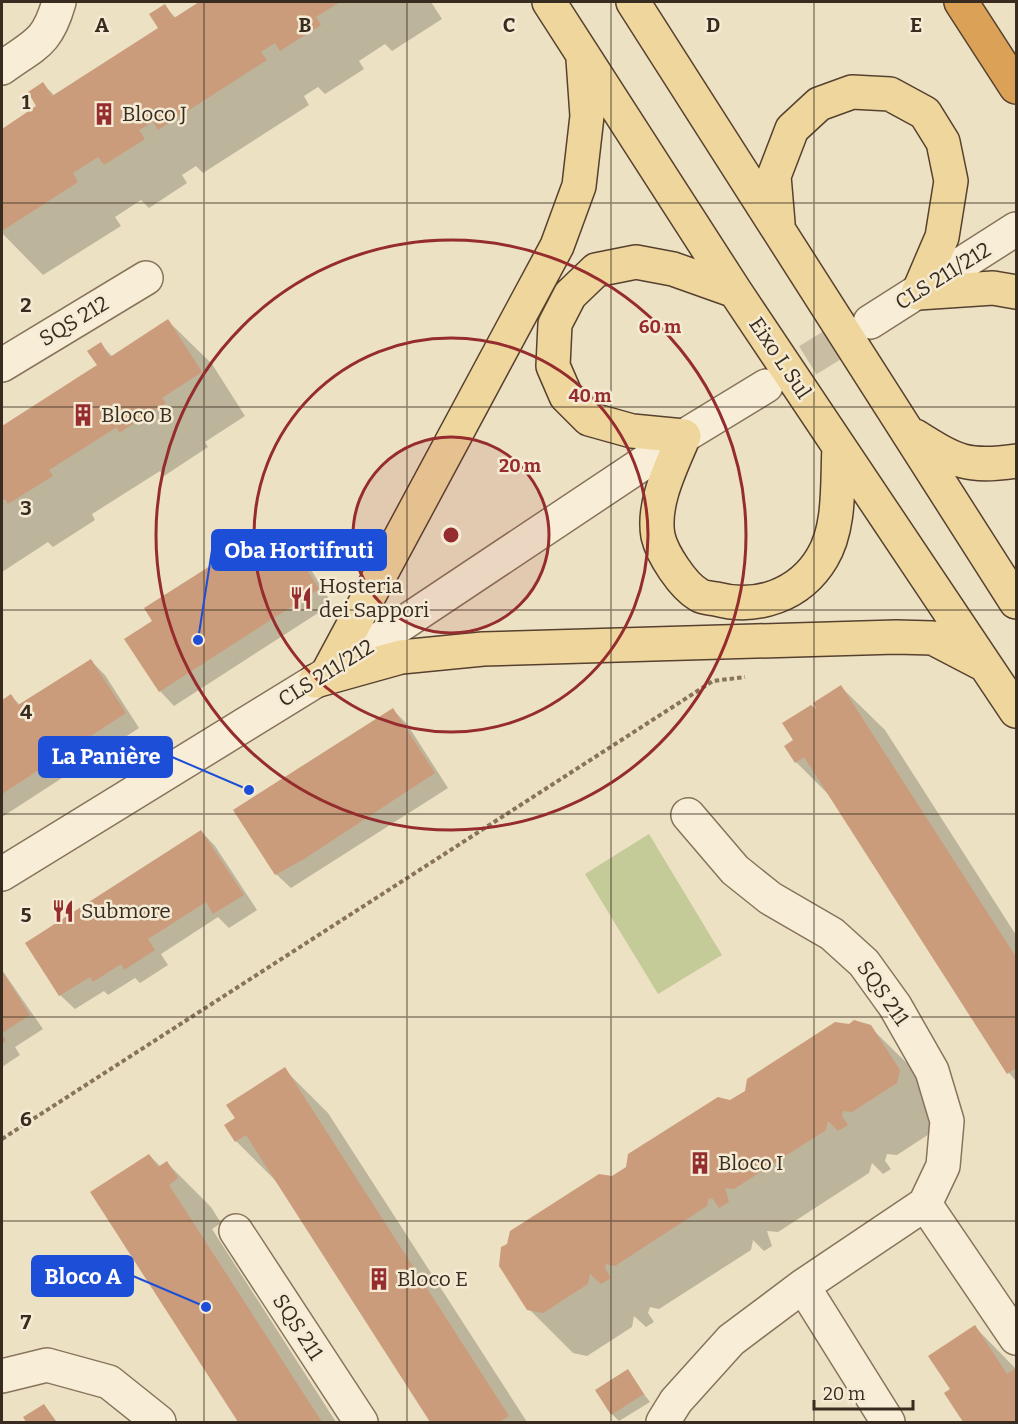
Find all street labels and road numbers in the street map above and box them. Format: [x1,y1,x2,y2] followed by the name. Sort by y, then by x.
[890,236,996,316] street label: CLS 211/212
[35,290,113,352] street label: SQS 212
[743,312,817,404] street label: Eixo L Sul
[273,633,379,713] street label: CLS 211/212
[851,955,915,1031] street label: SQS 211
[267,1289,329,1365] street label: SQS 211

